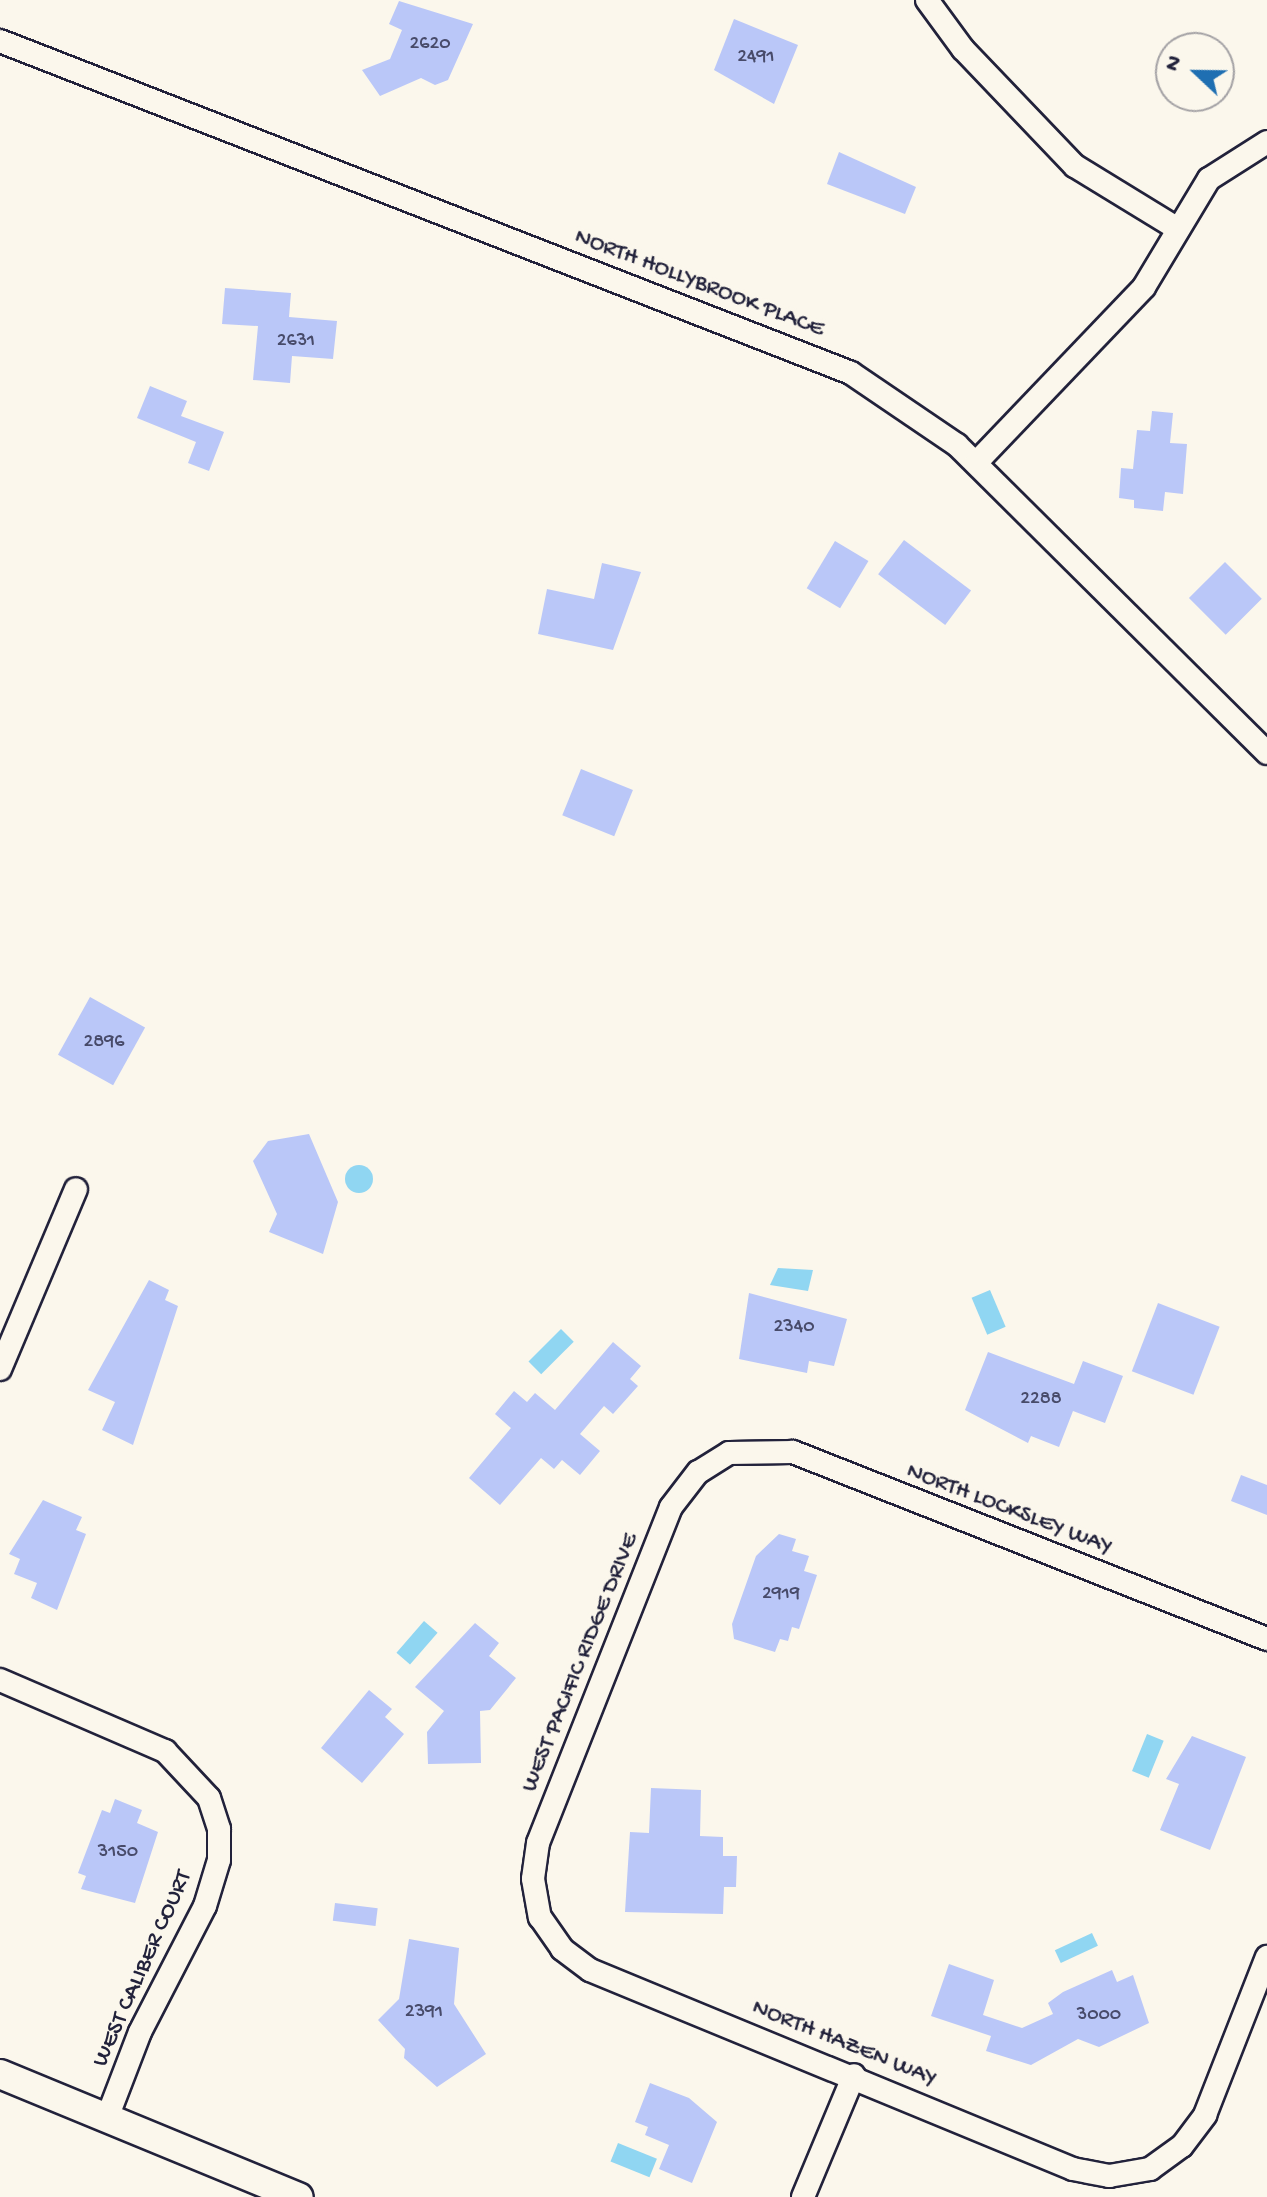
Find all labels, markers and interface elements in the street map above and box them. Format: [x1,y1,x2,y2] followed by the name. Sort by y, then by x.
[409,32,451,56] house number: 2620
[1155,32,1235,112] north arrow
[737,45,775,69] house number: 2491
[1160,52,1189,75] text: N
[570,223,828,345] street label: NORTH HOLLYBROOK PLACE
[277,329,315,353] house number: 2631
[84,1030,124,1054] house number: 2896
[773,1315,815,1339] house number: 2340
[1020,1387,1062,1411] house number: 2288
[902,1457,1116,1563] street label: NORTH LOCKSLEY WAY
[516,1529,646,1797] street label: WEST PACIFIC RIDGE DRIVE
[762,1582,800,1606] house number: 2919
[98,1840,138,1864] house number: 3150
[87,1866,199,2072] street label: WEST CALIBER COURT
[747,1994,941,2094] street label: NORTH HAZEN WAY
[405,2000,443,2024] house number: 2391
[1077,2003,1121,2027] house number: 3000

